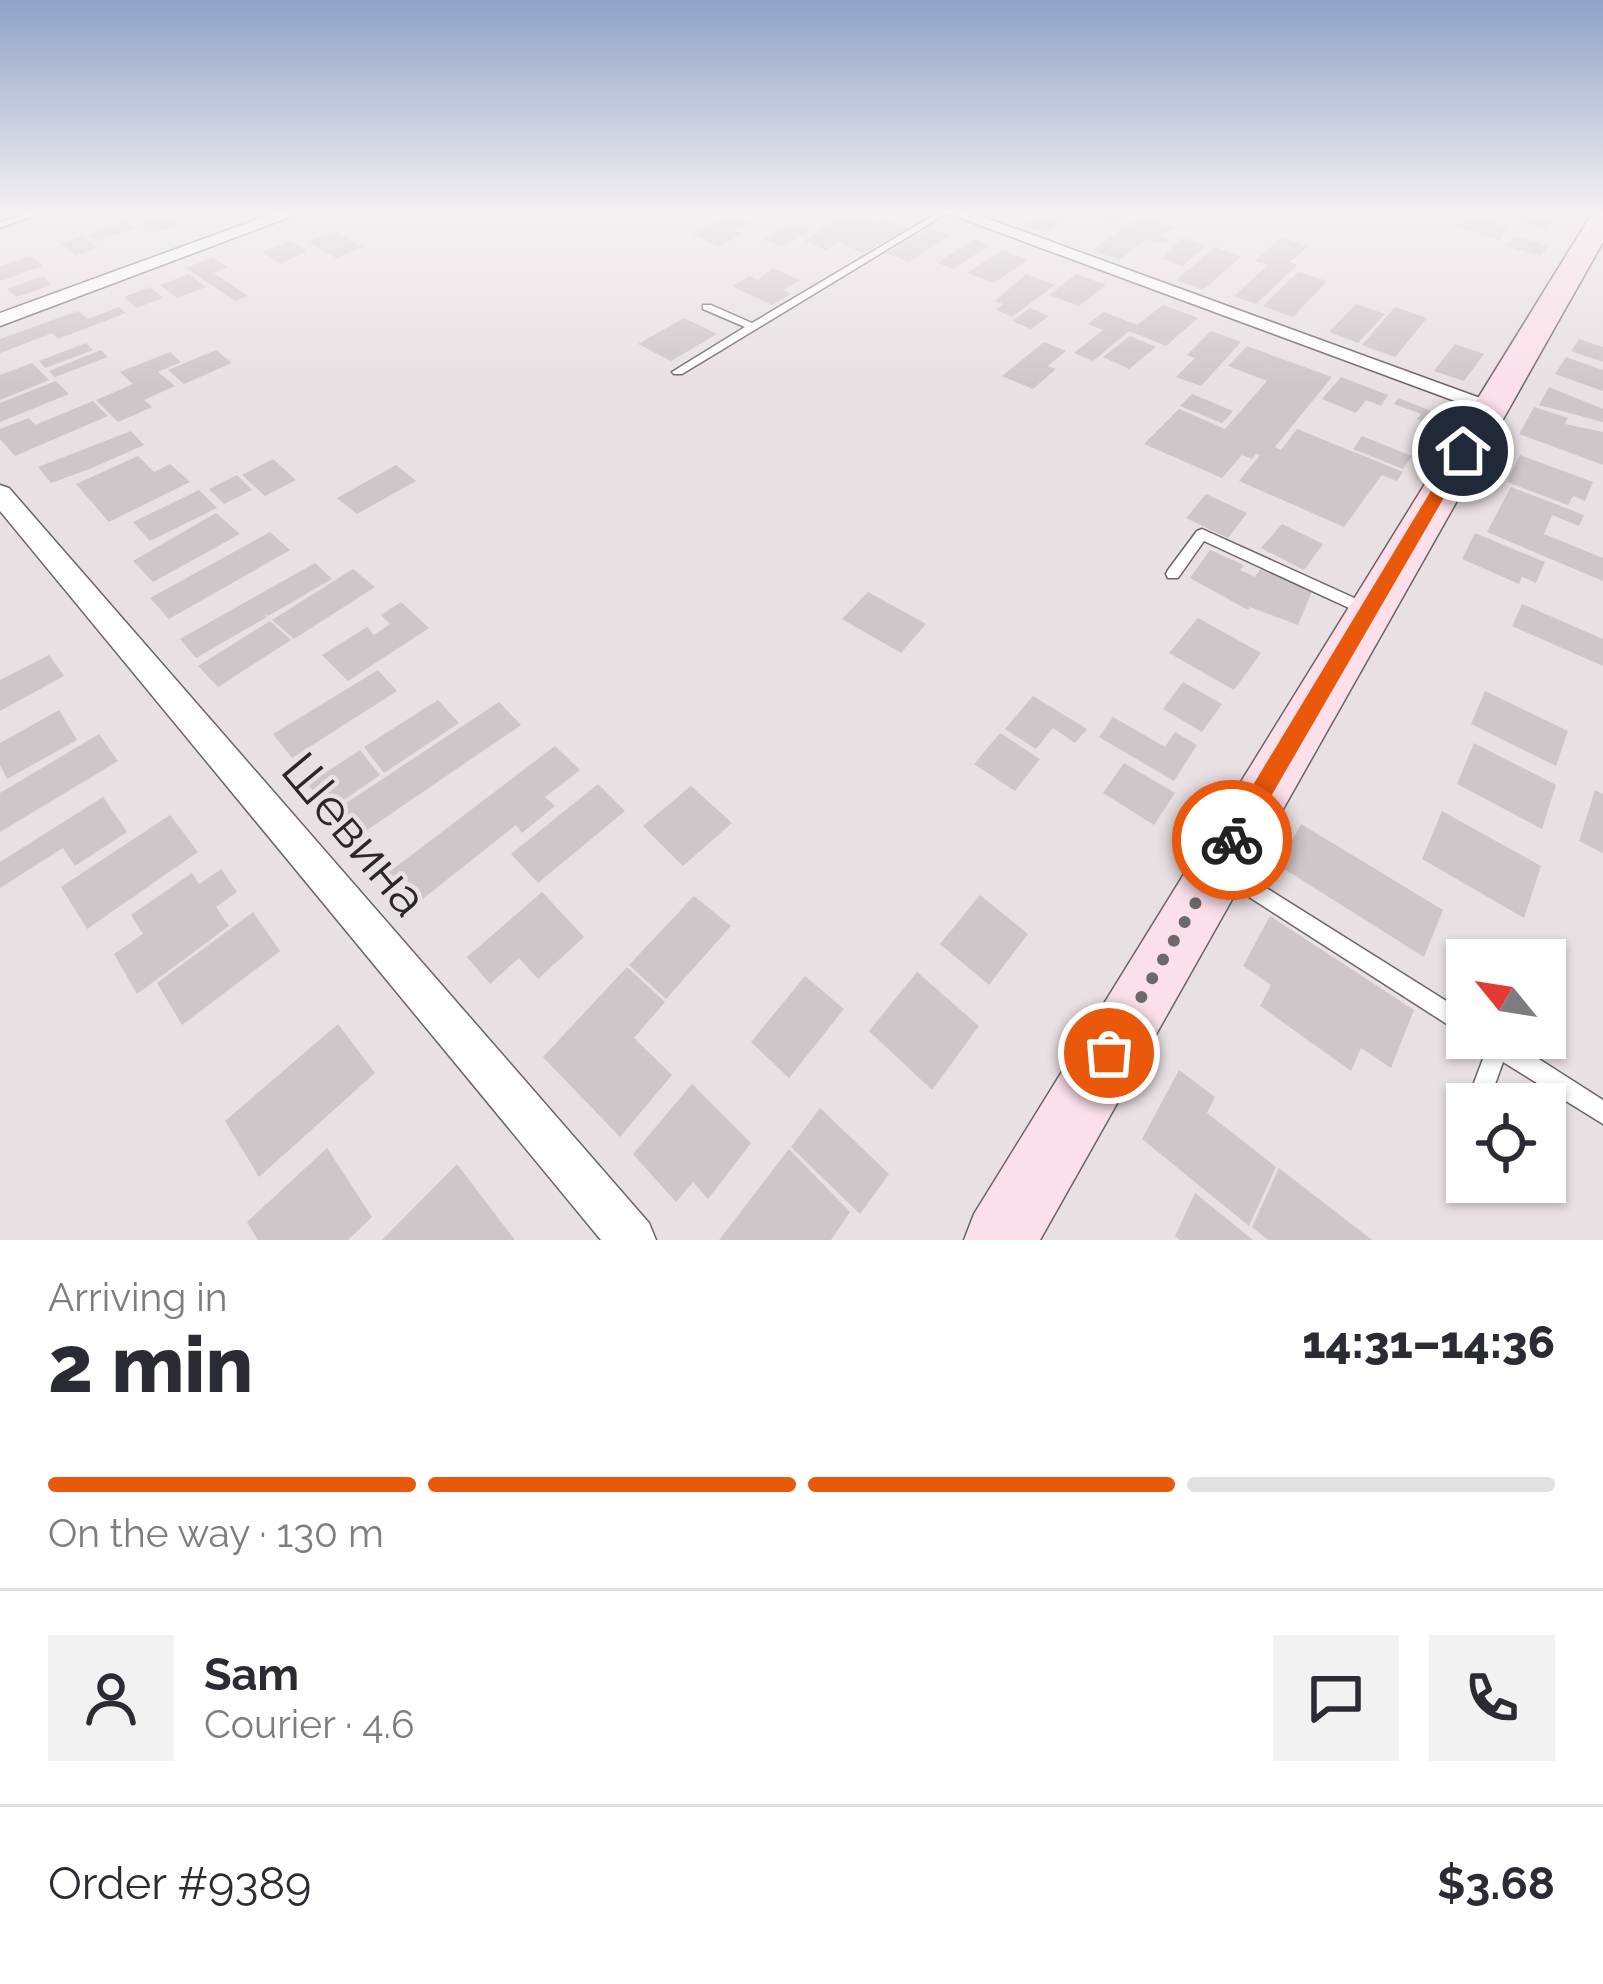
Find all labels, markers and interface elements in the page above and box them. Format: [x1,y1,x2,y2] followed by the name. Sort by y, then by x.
[1412,400,1514,502] pin
[1430,418,1496,484] icon: home
[270,741,440,927] street label: Шевина
[1172,780,1292,900] courier
[1199,807,1265,873] icon: bike
[1446,939,1566,1059] north arrow
[1446,939,1566,1203] map controls
[1058,1002,1160,1104] pin
[1076,1020,1142,1086] icon: bag
[1446,1083,1566,1203] button: locate
[48,1274,228,1320] text: Arriving in
[1302,1316,1555,1369] text: 14:31–14:36
[48,1319,253,1410] text: 2 min
[48,1510,384,1556] text: On the way · 130 m
[48,1635,174,1761] button: person
[1273,1635,1399,1761] button: chat
[1429,1635,1555,1761] button: phone
[204,1648,299,1701] text: Sam
[204,1701,414,1747] text: Courier · 4.6
[48,1857,311,1910] text: Order #9389
[1437,1857,1555,1910] text: $3.68

